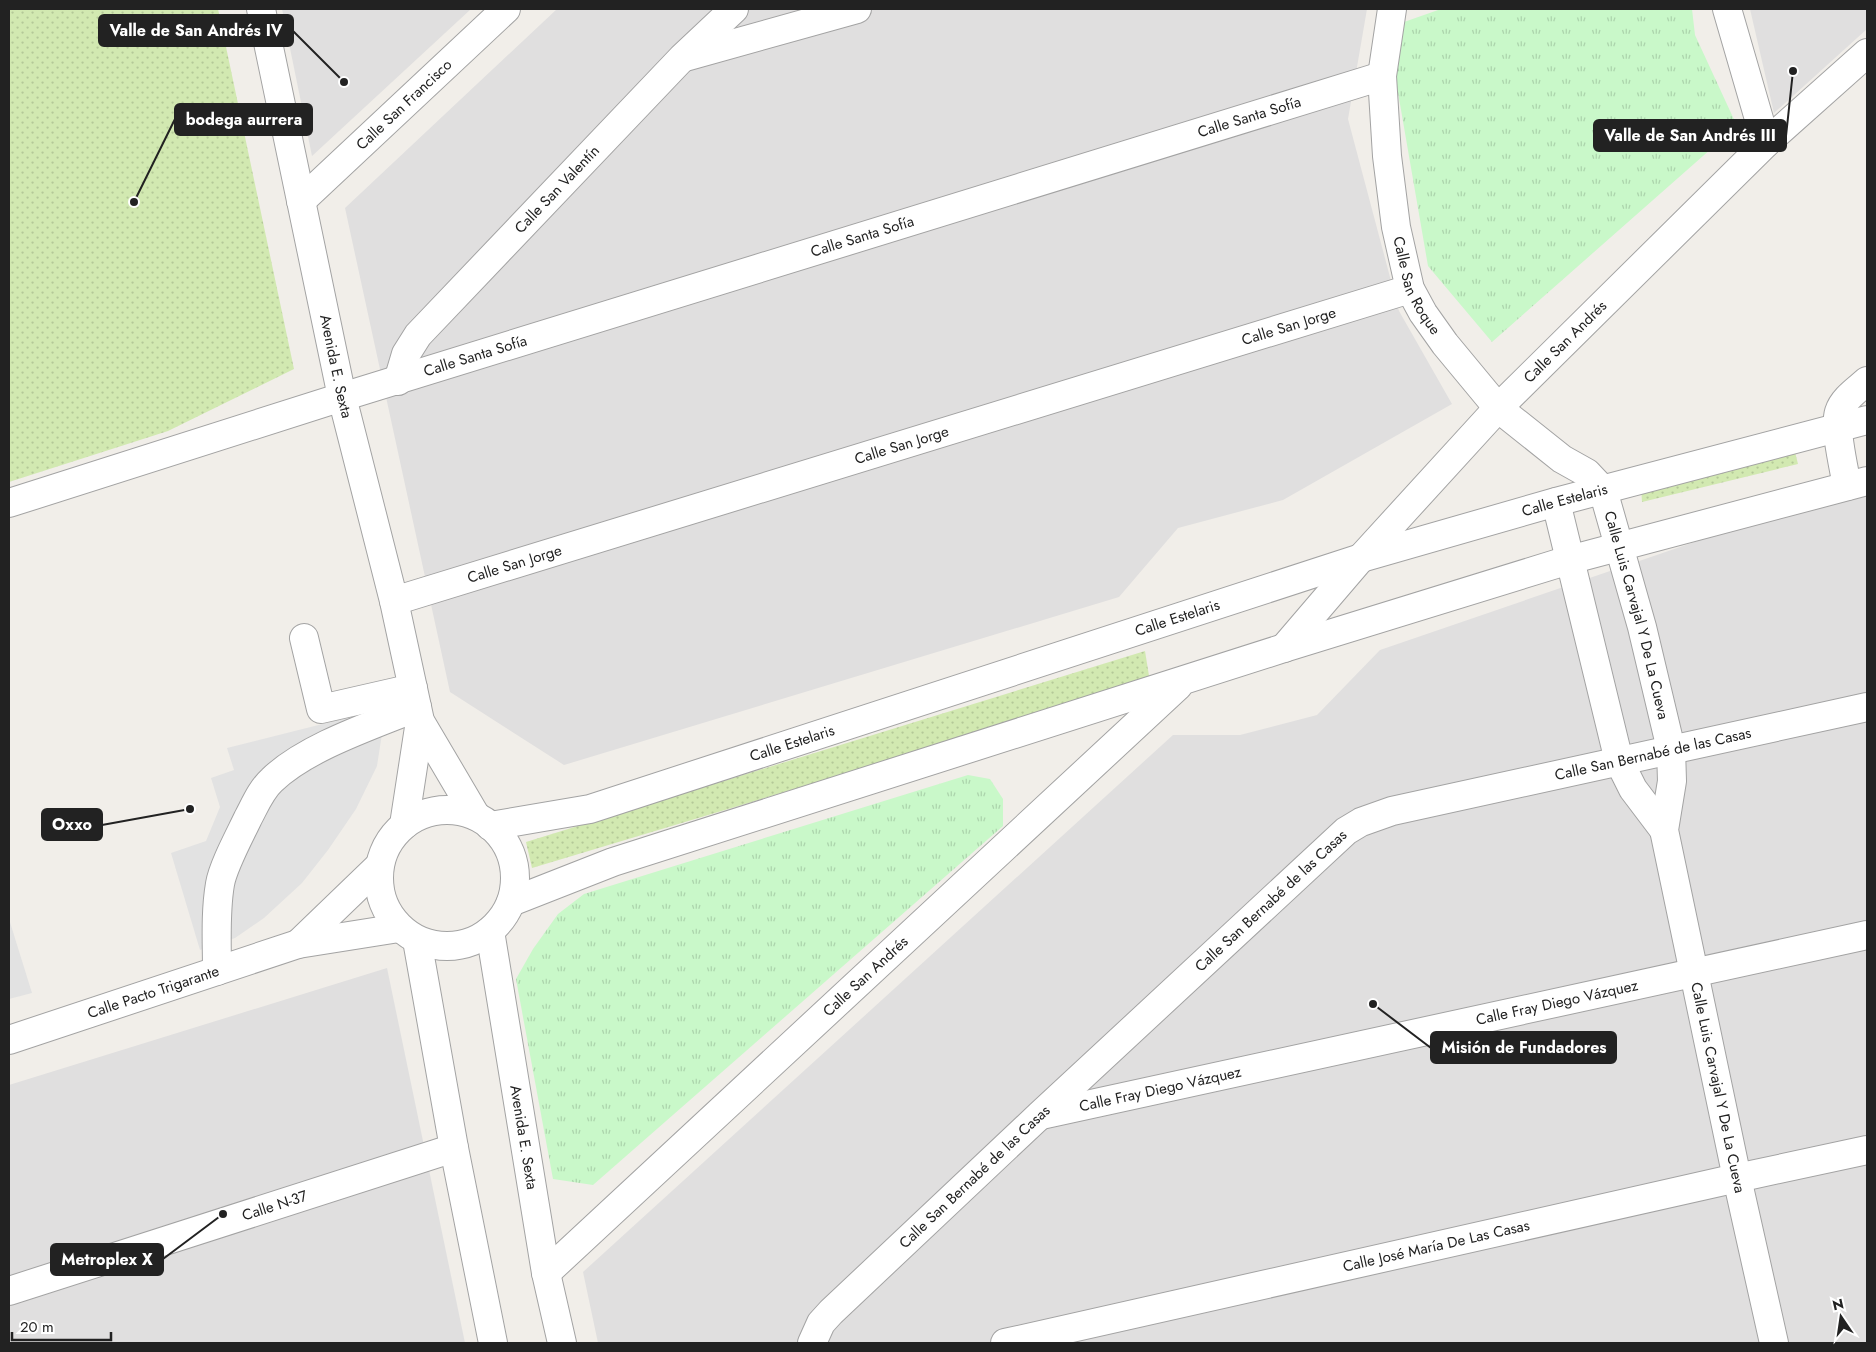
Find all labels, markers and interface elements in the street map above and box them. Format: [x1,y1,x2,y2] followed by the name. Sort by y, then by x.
[99,15,293,46] callout: Valle de San Andrés IV
[108,19,283,42] text: Valle de San Andrés IV
[351,54,457,155] street label: Calle San Francisco
[1195,91,1304,143] street label: Calle Santa Sofía
[175,104,312,135] callout: bodega aurrera
[186,108,302,131] text: bodega aurrera
[1594,120,1786,151] callout: Valle de San Andrés III
[1603,124,1776,147] text: Valle de San Andrés III
[509,140,604,238] street label: Calle San Valentín
[808,210,917,263] street label: Calle Santa Sofía
[1387,234,1446,339] street label: Calle San Roque
[1518,295,1612,388] street label: Calle San Andrés
[1239,301,1339,351] street label: Calle San Jorge
[314,312,358,420] street label: Avenida E. Sexta
[421,330,530,382] street label: Calle Santa Sofía
[852,420,952,470] street label: Calle San Jorge
[1519,478,1610,522] street label: Calle Estelaris
[1599,508,1675,722] street label: Calle Luis Carvajal Y De La Cueva
[465,539,565,589] street label: Calle San Jorge
[1132,594,1223,642] street label: Calle Estelaris
[747,719,837,767] street label: Calle Estelaris
[1553,722,1753,786] street label: Calle San Bernabé de las Casas
[42,809,102,840] callout: Oxxo
[52,813,92,836] text: Oxxo
[1190,824,1352,977] street label: Calle San Bernabé de las Casas
[818,931,913,1022] street label: Calle San Andrés
[85,960,222,1024] street label: Calle Pacto Trigarante
[1474,974,1640,1031] street label: Calle Fray Diego Vázquez
[1685,980,1751,1195] street label: Calle Luis Carvajal Y De La Cueva
[1431,1032,1616,1063] callout: Misión de Fundadores
[1441,1036,1607,1059] text: Misión de Fundadores
[1077,1061,1243,1117] street label: Calle Fray Diego Vázquez
[504,1083,543,1191] street label: Avenida E. Sexta
[894,1100,1055,1254] street label: Calle San Bernabé de las Casas
[239,1185,310,1226] street label: Calle N-37
[1341,1214,1532,1278] street label: Calle José María De Las Casas
[51,1244,163,1275] callout: Metroplex X
[61,1248,153,1271] text: Metroplex X
[1816,1292,1866,1342] north arrow
[1830,1293,1846,1315] text: N
[12,1310,111,1342] scale bar
[20,1316,54,1338] text: 20 m

